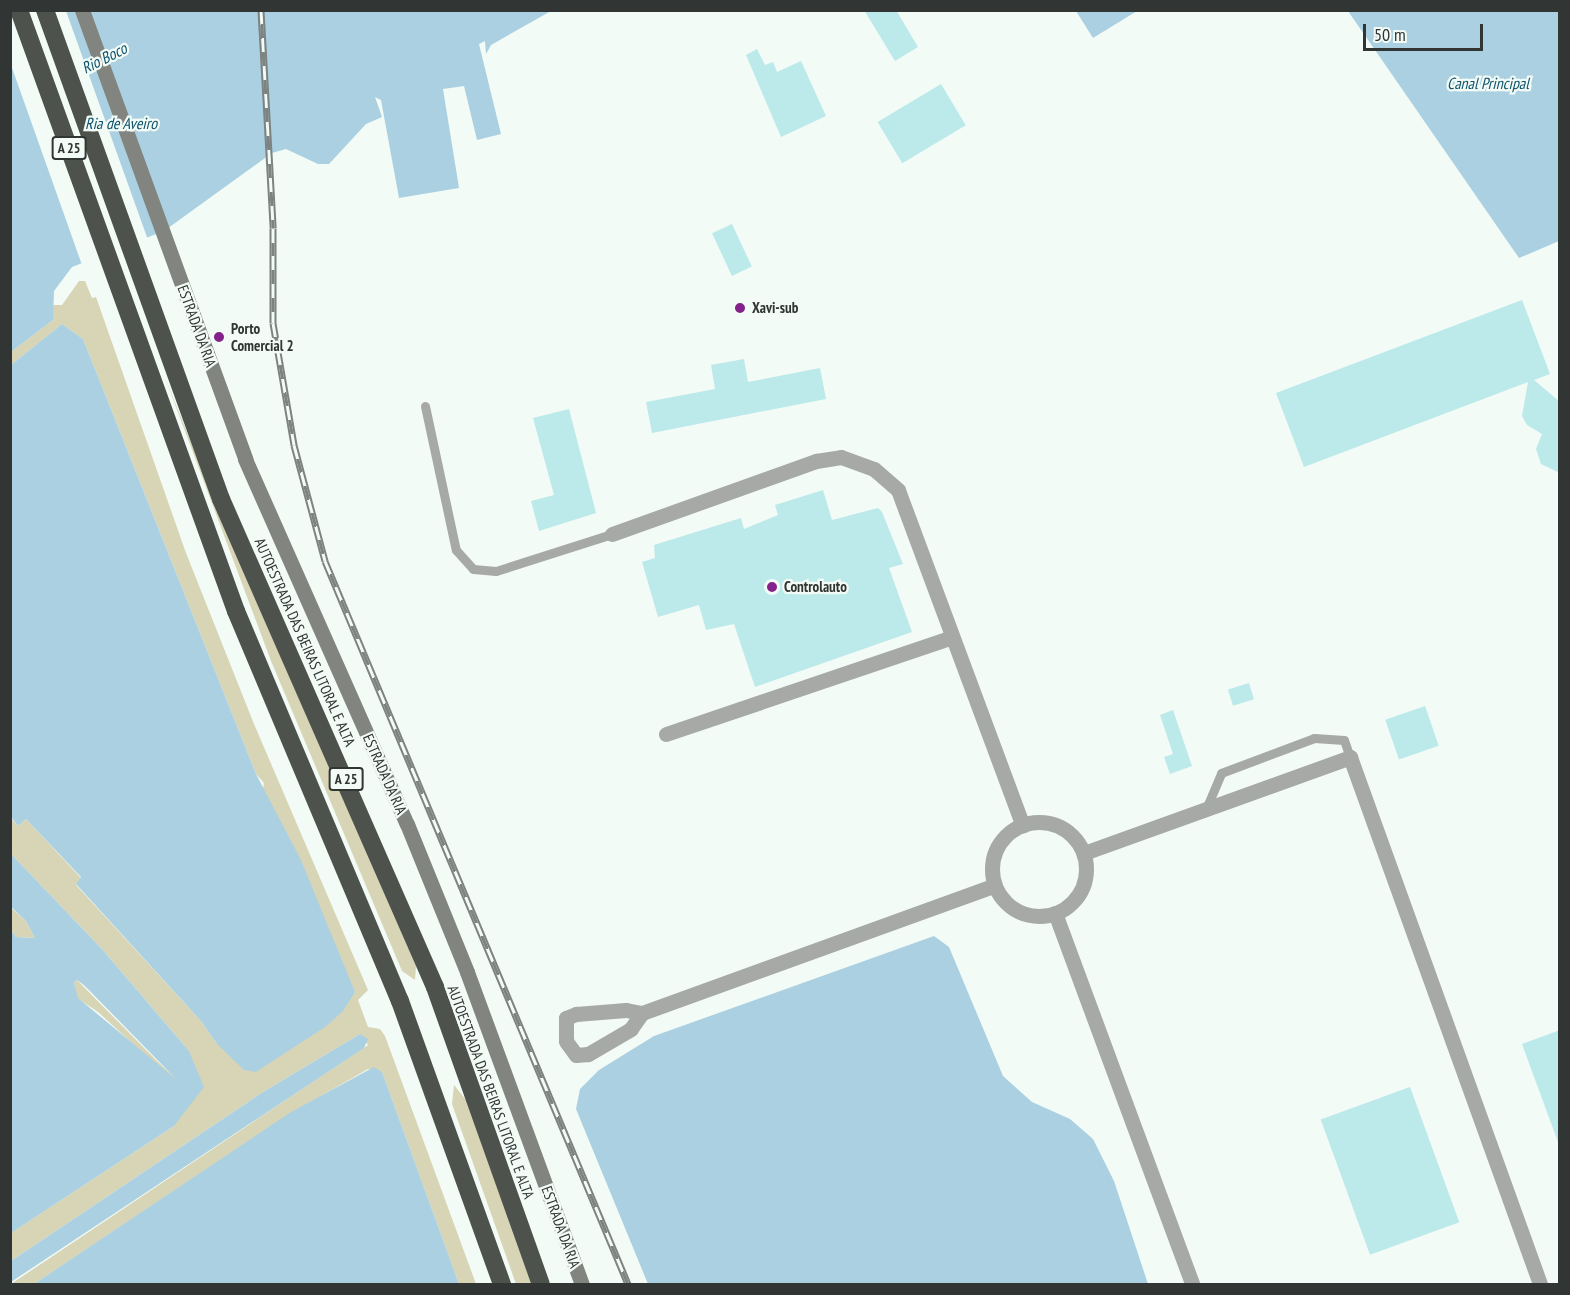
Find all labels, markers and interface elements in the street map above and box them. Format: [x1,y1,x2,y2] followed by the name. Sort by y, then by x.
[1366,12,1486,50] scale bar
[1374,23,1406,46] text: 50 m
[78,38,130,78] water label: Rio Boco
[1447,73,1529,93] water label: Canal Principal
[85,113,157,133] water label: Ria de Aveiro
[51,137,87,159] road number: A 25
[174,282,220,370] street label: ESTRADA DA RIA
[752,299,798,317] place label: Xavi-sub
[733,301,747,315] marker: Xavi-sub
[231,319,294,354] place label: Porto Comercial 2
[212,330,226,344] marker: Porto Comercial 2
[251,535,359,749] street label: AUTOESTRADA DAS BEIRAS LITORAL E ALTA
[784,578,847,596] place label: Controlauto
[765,580,779,594] marker: Controlauto
[359,731,411,817] street label: ESTRADA DA RIA
[328,768,364,790] road number: A 25
[444,982,538,1202] street label: AUTOESTRADA DAS BEIRAS LITORAL E ALTA
[538,1183,584,1271] street label: ESTRADA DA RIA

